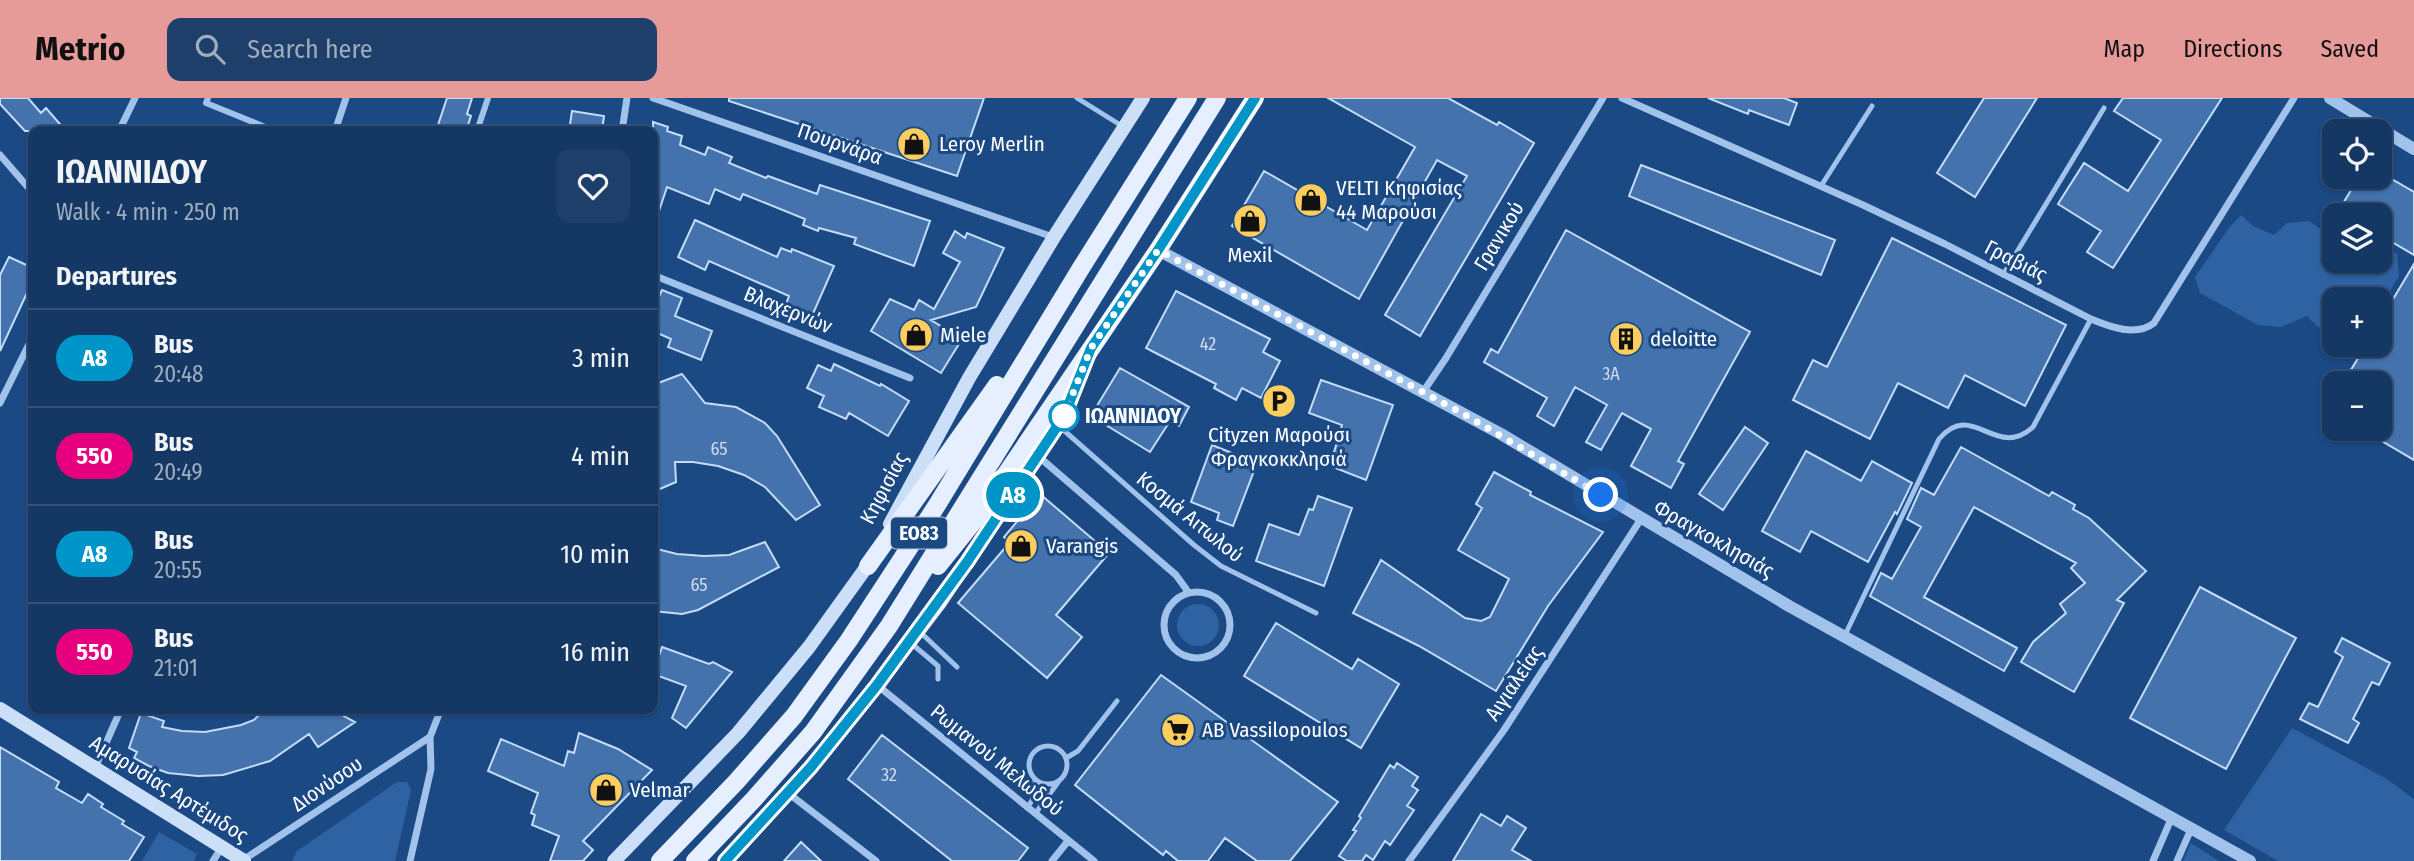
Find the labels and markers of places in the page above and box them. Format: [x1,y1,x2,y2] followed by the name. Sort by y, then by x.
[895,125,933,163] shop icon: Leroy Merlin
[939,131,1045,157] place label: Leroy Merlin
[1336,175,1462,225] place label: VELTI Κηφισίας 44 Μαρούσι
[1292,181,1330,219] shop icon: VELTI Κηφισίας 44 Μαρούσι
[1231,202,1269,240] shop icon: Mexil
[1227,242,1273,268] place label: Mexil
[897,316,935,354] shop icon: Miele
[1607,320,1645,358] building icon: deloitte
[940,322,986,348] place label: Miele
[1650,326,1717,352] place label: deloitte
[1260,382,1298,420] parking icon: Cityzen Μαρούσι Φραγκοκκλησιά
[1049,401,1079,431] marker: ΙΩΑΝΝΙΔΟΥ
[1085,403,1182,429] place label: ΙΩΑΝΝΙΔΟΥ
[1208,422,1350,472] place label: Cityzen Μαρούσι Φραγκοκκλησιά
[1002,527,1040,565] shop icon: Varangis
[1046,533,1118,559] place label: Varangis
[1159,711,1197,749] supermarket icon: AB Vassilopoulos
[1202,717,1348,743] place label: AB Vassilopoulos
[587,771,625,809] shop icon: Velmar
[630,777,691,803] place label: Velmar

